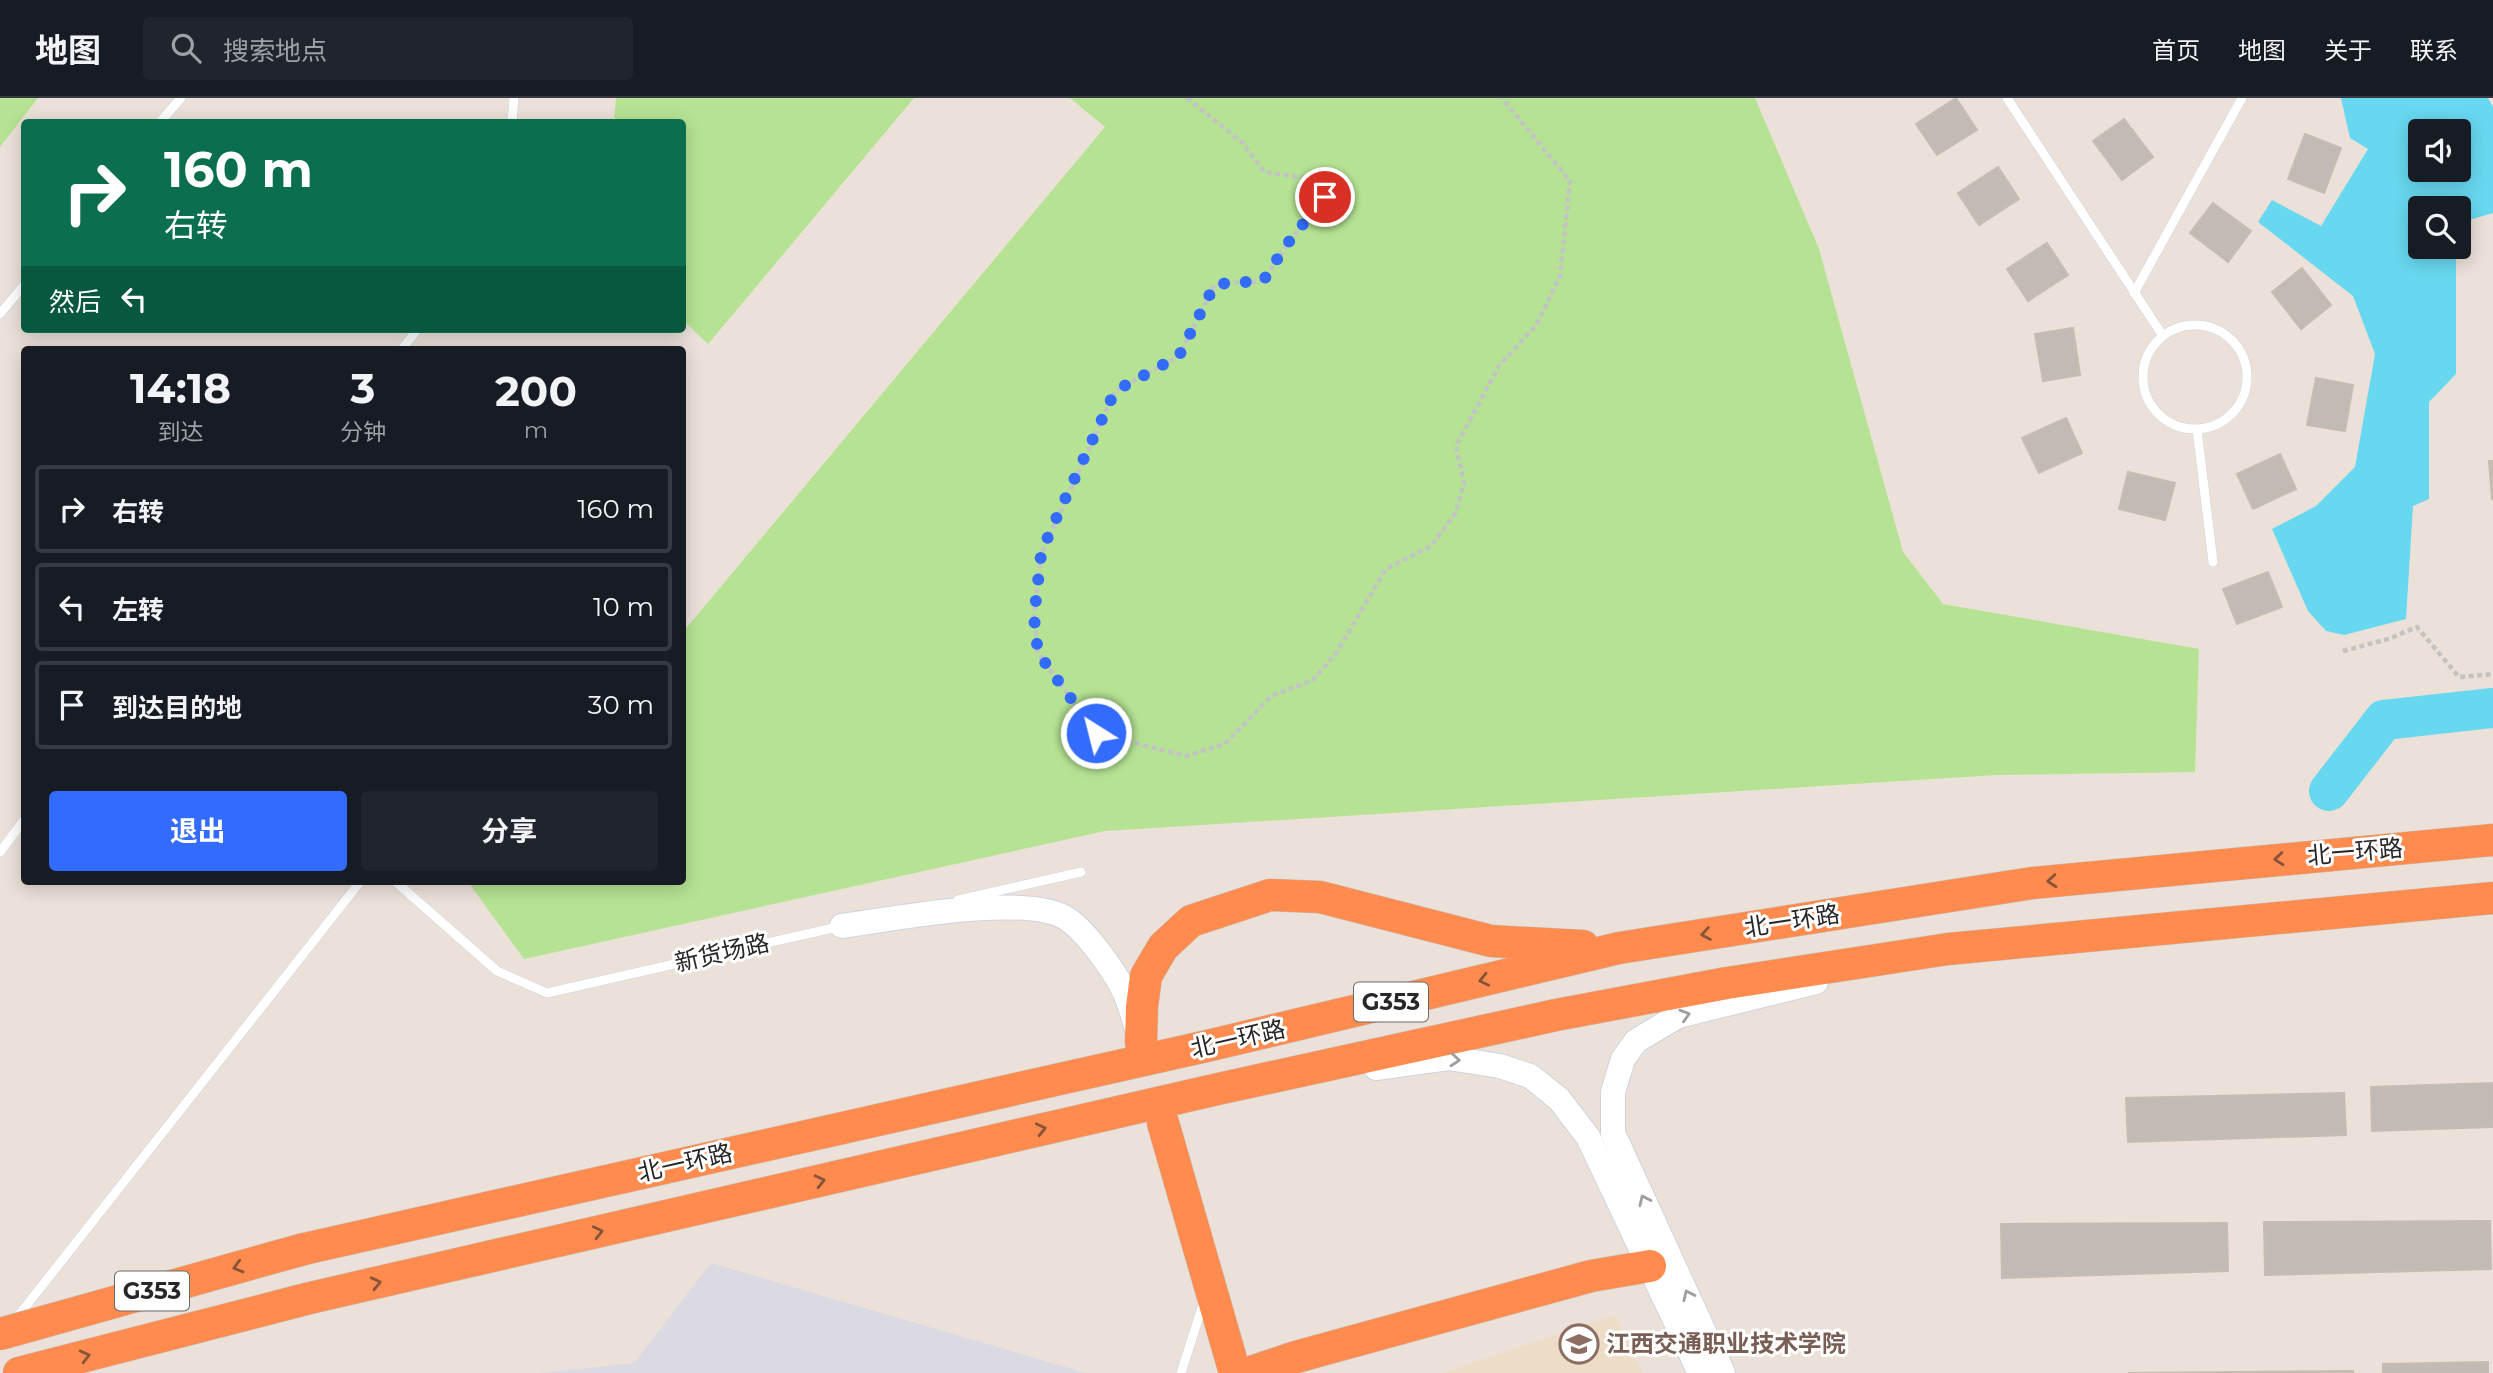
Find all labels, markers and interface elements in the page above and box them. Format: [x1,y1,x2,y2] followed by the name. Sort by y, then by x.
[143,17,633,80] search box
[167,29,205,67] icon: search
[35,30,101,70] text: 地图
[223,35,327,67] text: 搜索地点
[2152,36,2200,65] text: 首页
[2238,36,2286,65] text: 地图
[2324,36,2372,65] text: 关于
[2410,36,2458,65] text: 联系
[2408,119,2471,259] map controls
[2408,119,2471,182] button: sound
[164,140,313,199] text: 160 m
[49,147,140,238] icon: right
[1295,167,1355,227] pin
[1306,178,1344,216] icon: arrive
[2408,196,2471,259] button: search
[164,206,228,245] text: 右转
[115,280,153,318] icon: left
[49,286,101,318] text: 然后
[130,362,231,414] text: 14:18
[351,362,375,414] text: 3
[495,365,577,417] text: 200
[524,416,548,444] text: m
[158,418,204,446] text: 到达
[340,418,386,446] text: 分钟
[53,490,91,528] icon: right
[577,493,654,525] text: 160 m
[112,496,164,528] text: 右转
[53,588,91,626] icon: left
[593,591,654,623] text: 10 m
[112,594,164,626] text: 左转
[53,686,91,724] icon: arrive
[588,689,654,721] text: 30 m
[112,692,242,724] text: 到达目的地
[1059,696,1133,770] position arrow
[49,791,347,871] button: 退出
[361,791,658,871] button: 分享
[2306,833,2404,870] street label: 北一环路
[2273,851,2284,866] one-way arrow
[2046,873,2057,888] one-way arrow
[1742,899,1842,942] street label: 北一环路
[1700,927,1712,942] one-way arrow
[672,928,772,977] street label: 新货场路
[1478,972,1490,987] one-way arrow
[1354,982,1428,1021] road number: G353
[1679,1009,1691,1024] one-way arrow
[1188,1014,1288,1063] street label: 北一环路
[1450,1052,1461,1067] one-way arrow
[1035,1123,1047,1138] one-way arrow
[635,1138,735,1187] street label: 北一环路
[814,1174,826,1189] one-way arrow
[1638,1195,1652,1207] one-way arrow
[592,1225,604,1240] one-way arrow
[232,1259,244,1274] one-way arrow
[115,1272,189,1310] road number: G353
[370,1276,382,1291] one-way arrow
[1682,1290,1696,1302] one-way arrow
[1558,1323,1600,1365] school or university icon: 江西交通职业技术学院
[1606,1329,1846,1358] place label: 江西交通职业技术学院
[79,1350,91,1364] one-way arrow

